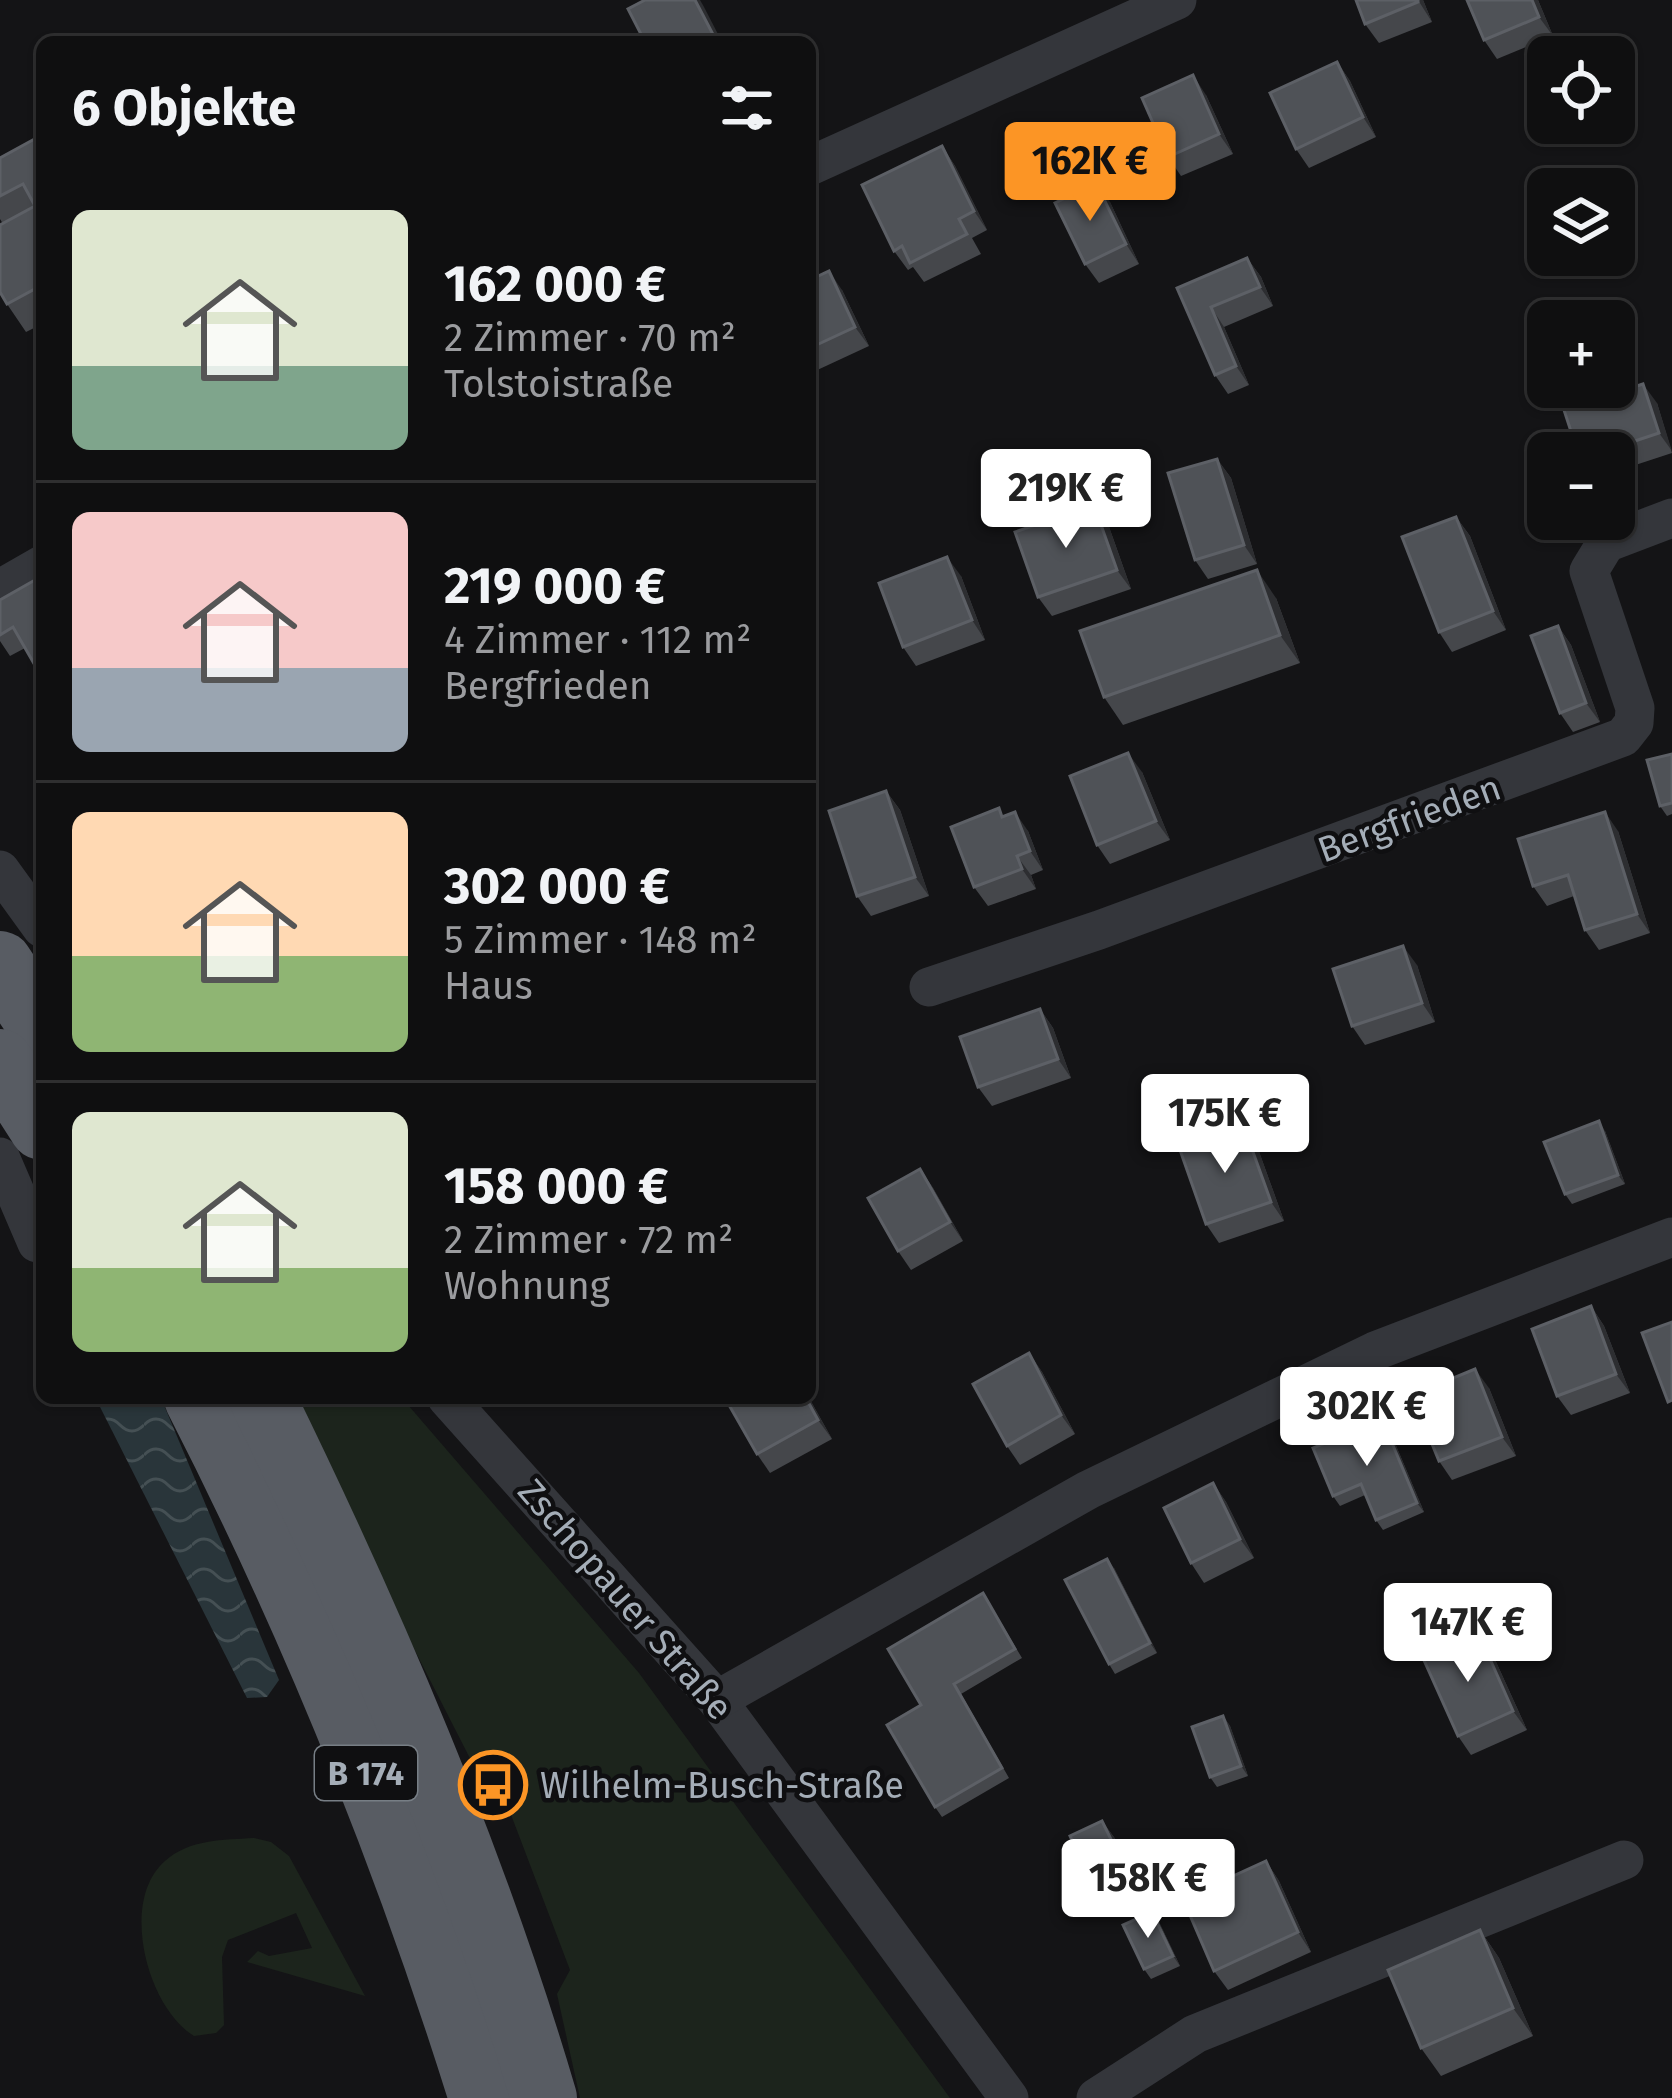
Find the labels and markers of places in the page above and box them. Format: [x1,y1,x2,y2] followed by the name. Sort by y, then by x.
[992,122,1188,224] pin: 162K €
[968,449,1164,551] pin: 219K €
[1127,1074,1323,1176] pin: 175K €
[1269,1367,1465,1469] pin: 302K €
[1370,1583,1566,1685] pin: 147K €
[458,1750,528,1820] bus stop icon: Wilhelm-Busch-Straße
[540,1764,904,1808] place label: Wilhelm-Busch-Straße
[1050,1839,1246,1941] pin: 158K €

